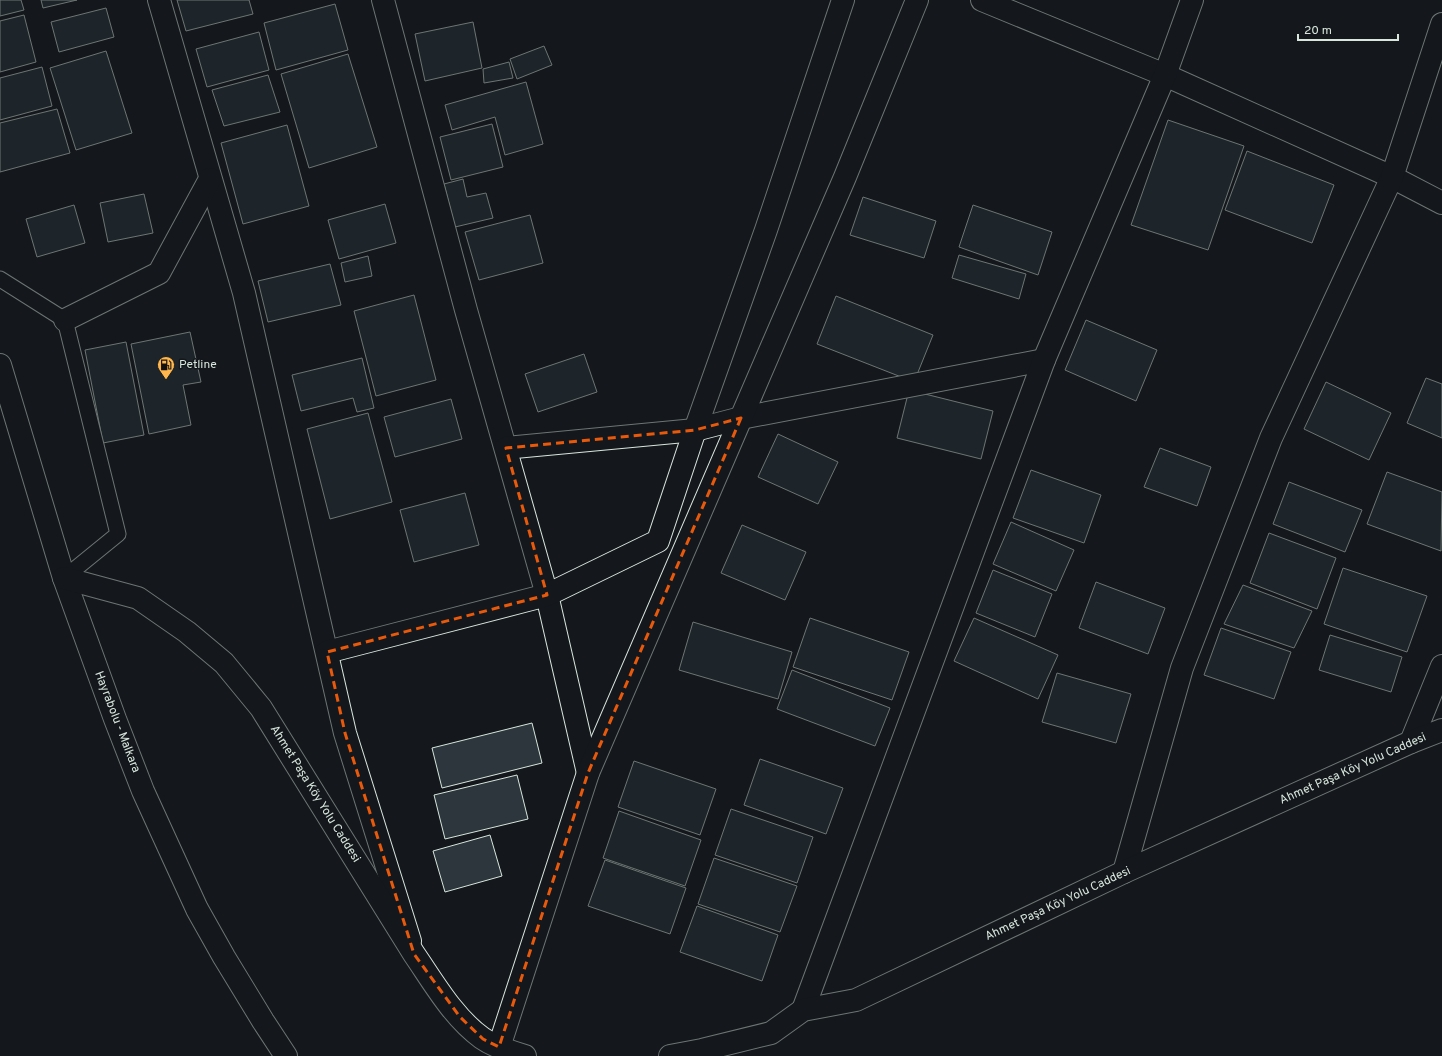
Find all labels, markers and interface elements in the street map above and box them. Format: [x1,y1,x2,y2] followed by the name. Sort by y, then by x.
[1298,16,1398,42] scale bar
[1304,23,1332,39] text: 20 m
[156,355,176,380] fuel station icon: Petline
[179,357,217,373] place label: Petline
[90,669,144,775] street label: Hayrabolu - Malkara
[266,722,364,866] street label: Ahmet Paşa Köy Yolu Caddesi
[1277,729,1429,809] street label: Ahmet Paşa Köy Yolu Caddesi
[983,863,1133,945] street label: Ahmet Paşa Köy Yolu Caddesi

